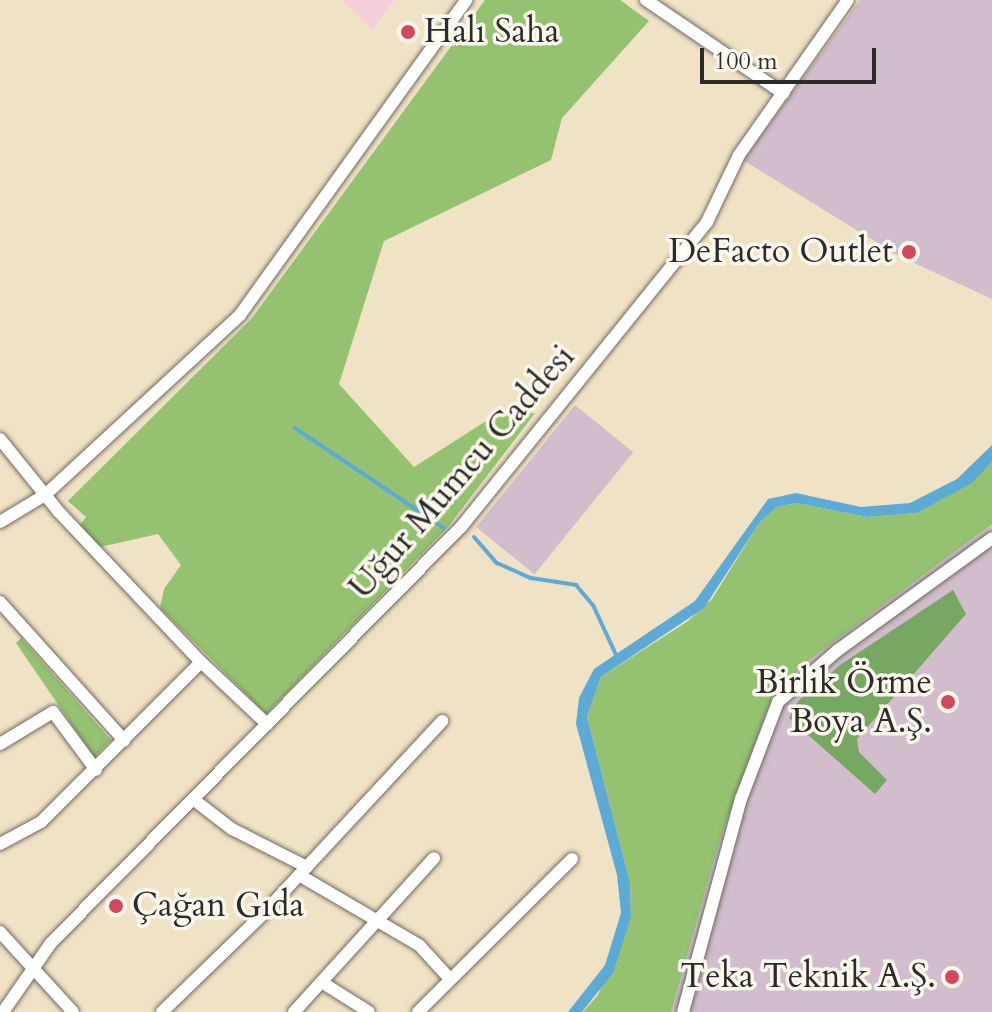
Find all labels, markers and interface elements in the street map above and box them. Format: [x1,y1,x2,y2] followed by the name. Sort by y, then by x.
[424,12,560,52] place label: Halı Saha
[399,23,417,41] marker: Halı Saha
[704,32,880,82] scale bar
[714,45,778,78] text: 100 m
[668,232,893,272] place label: DeFacto Outlet
[900,243,918,261] marker: DeFacto Outlet
[341,337,583,607] street label: Uğur Mumcu Caddesi
[755,662,932,742] place label: Birlik Örme Boya A.Ş.
[939,693,957,711] marker: Birlik Örme Boya A.Ş.
[132,886,304,926] place label: Çağan Gıda
[107,897,125,915] marker: Çağan Gıda
[680,957,936,997] place label: Teka Teknik A.Ş.
[943,968,961,986] marker: Teka Teknik A.Ş.

